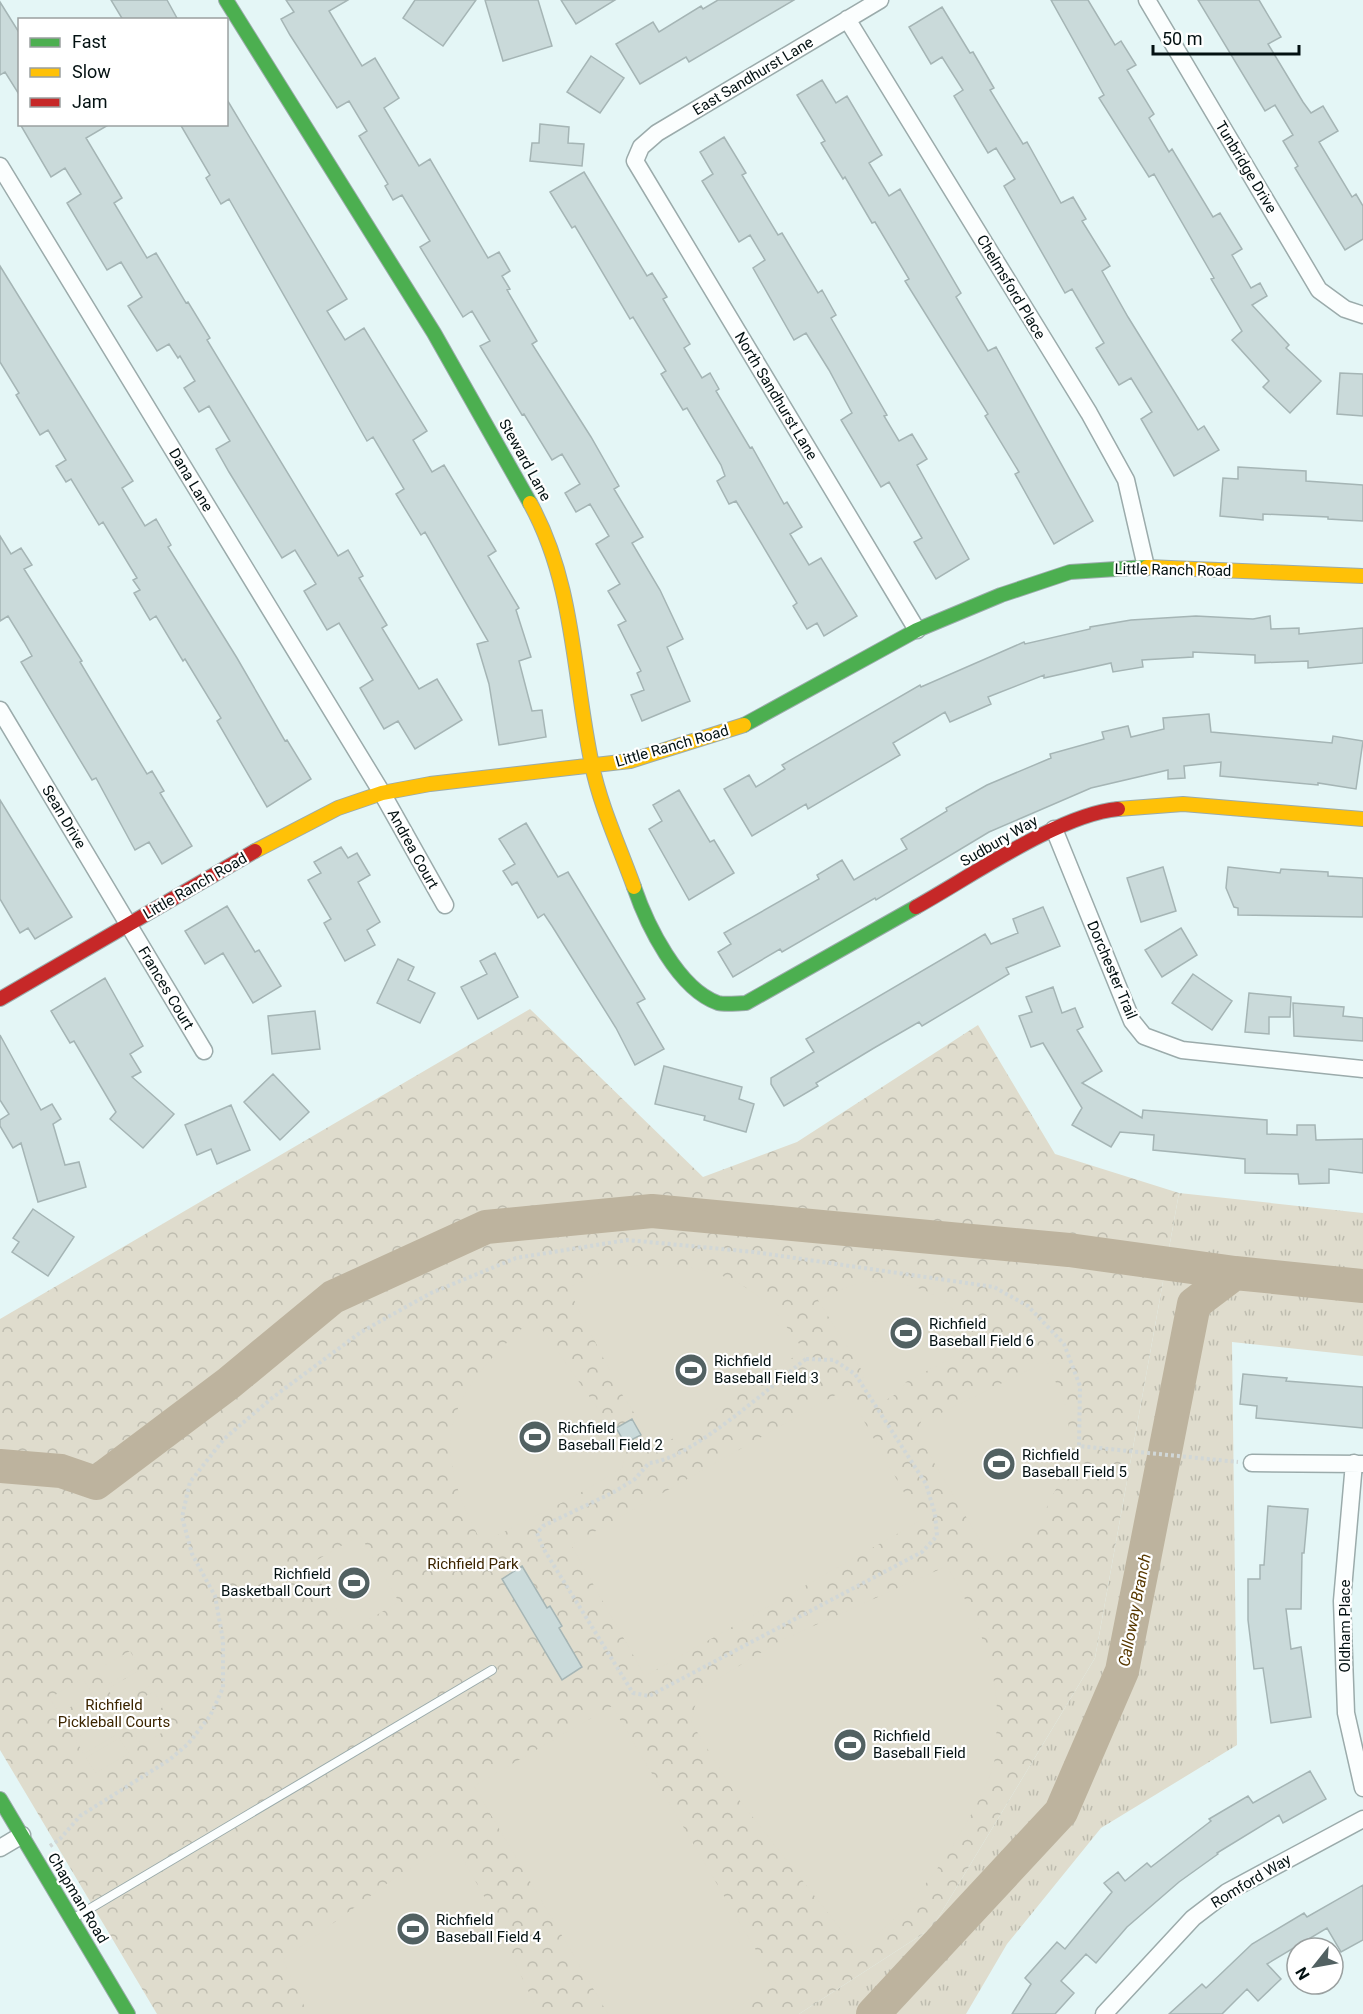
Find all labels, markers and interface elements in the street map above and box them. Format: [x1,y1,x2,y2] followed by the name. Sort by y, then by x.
[18,18,228,126] legend
[1153,18,1298,56] scale bar
[1162,28,1202,49] text: 50 m
[72,31,107,52] text: Fast
[690,33,817,119] street label: East Sandhurst Lane
[72,61,111,82] text: Slow
[72,91,108,112] text: Jam
[1211,118,1281,216] street label: Tunbridge Drive
[973,232,1049,342] street label: Chelmsford Place
[731,329,821,463] street label: North Sandhurst Lane
[495,416,555,504] street label: Steward Lane
[165,445,217,515] street label: Dana Lane
[1114,560,1232,580] street label: Little Ranch Road
[613,721,731,771] street label: Little Ranch Road
[38,782,90,852] street label: Sean Drive
[384,806,442,892] street label: Andrea Court
[957,812,1041,870] street label: Sudbury Way
[140,849,250,923] street label: Little Ranch Road
[1083,918,1141,1022] street label: Dorchester Trail
[134,943,198,1033] street label: Frances Court
[888,1315,924,1351] sports icon: Richfield Baseball Field 6
[929,1315,1034,1350] place label: Richfield Baseball Field 6
[673,1352,709,1388] sports icon: Richfield Baseball Field 3
[714,1352,819,1387] place label: Richfield Baseball Field 3
[517,1419,553,1455] sports icon: Richfield Baseball Field 2
[558,1419,663,1454] place label: Richfield Baseball Field 2
[981,1446,1017,1482] sports icon: Richfield Baseball Field 5
[1022,1446,1127,1481] place label: Richfield Baseball Field 5
[1114,1552,1155,1668] water label: Calloway Branch
[427,1555,519,1573] park label: Richfield Park
[221,1565,331,1600] place label: Richfield Basketball Court
[336,1565,372,1601] sports icon: Richfield Basketball Court
[1336,1580,1354,1672] street label: Oldham Place
[58,1696,170,1731] park label: Richfield Pickleball Courts
[832,1727,868,1763] sports icon: Richfield Baseball Field
[873,1727,966,1762] place label: Richfield Baseball Field
[44,1850,112,1946] street label: Chapman Road
[1208,1850,1294,1912] street label: Romford Way
[395,1911,431,1947] sports icon: Richfield Baseball Field 4
[436,1911,542,1946] place label: Richfield Baseball Field 4
[1285,1936,1345,1996] north arrow
[1292,1964,1314,1983] text: N

